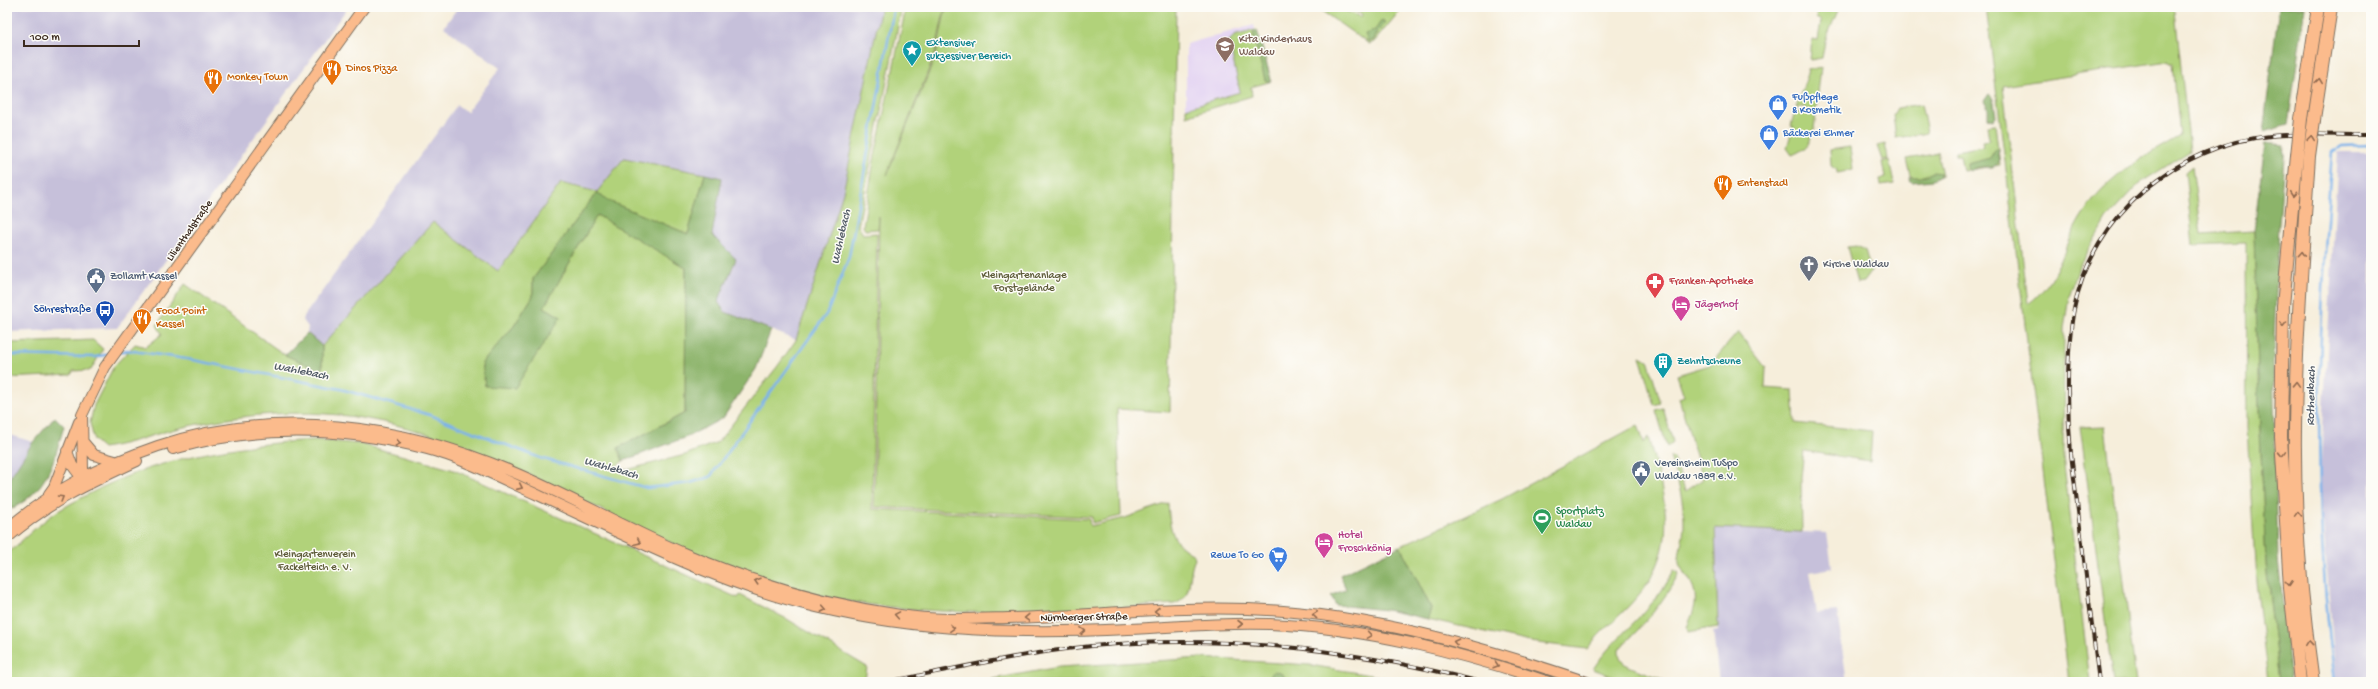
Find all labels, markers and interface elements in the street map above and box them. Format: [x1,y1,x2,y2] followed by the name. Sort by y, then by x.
[24,22,139,48] scale bar
[29,31,60,45] text: 100 m
[1239,34,1313,59] place label: Kita Kinderhaus Waldau
[1214,35,1236,63] school or university icon: Kita Kinderhaus Waldau
[926,38,1011,63] place label: Extensiver sukzessiver Bereich
[901,39,923,67] place icon: Extensiver sukzessiver Bereich
[321,58,343,86] restaurant icon: Dinos Pizza
[345,63,398,75] place label: Dinos Pizza
[202,67,224,95] restaurant icon: Monkey Town
[227,72,289,84] place label: Monkey Town
[2314,78,2323,84] one-way arrow
[1791,92,1842,117] place label: Fußpflege & Kosmetik
[1767,93,1789,121] shop icon: Fußpflege & Kosmetik
[1758,123,1780,151] shop icon: Bäckerei Ehmer
[1782,128,1855,140] place label: Bäckerei Ehmer
[2306,135,2315,141] one-way arrow
[1712,173,1734,201] restaurant icon: Entenstadl
[1737,178,1789,190] place label: Entenstadl
[2289,191,2298,197] one-way arrow
[164,198,216,264] street label: Lilienthalstraße
[829,208,855,266] water label: Wahlebach
[2298,251,2307,257] one-way arrow
[1798,254,1820,282] church icon: Kirche Waldau
[1823,259,1889,271] place label: Kirche Waldau
[85,266,107,294] public building icon: Zollamt Kassel
[981,270,1067,295] park label: Kleingartenanlage Forstgelände
[110,271,178,283] place label: Zollamt Kassel
[1644,271,1666,299] pharmacy icon: Franken-Apotheke
[1668,276,1754,288] place label: Franken-Apotheke
[1670,294,1692,322] hotel icon: Jägerhof
[1695,298,1739,311] place label: Jägerhof
[94,299,116,327] bus stop icon: Söhrestraße
[34,304,91,316] place label: Söhrestraße
[155,306,207,331] place label: Food Point Kassel
[131,307,153,335] restaurant icon: Food Point Kassel
[2279,321,2287,327] one-way arrow
[1652,351,1674,379] building icon: Zehntscheune
[1677,356,1741,368] place label: Zehntscheune
[272,360,330,384] water label: Wahlebach
[2304,366,2320,426] water label: Rothenbach
[2292,381,2301,387] one-way arrow
[395,439,401,447] one-way arrow
[2278,451,2286,457] one-way arrow
[582,455,640,484] water label: Wahlebach
[1654,458,1738,483] place label: Vereinsheim TuSpo Waldau 1889 e.V.
[1630,459,1652,487] public building icon: Vereinsheim TuSpo Waldau 1889 e.V.
[515,482,523,490] one-way arrow
[57,496,64,503] one-way arrow
[1556,506,1605,531] place label: Sportplatz Waldau
[1531,507,1553,535] sports icon: Sportplatz Waldau
[2294,511,2303,517] one-way arrow
[1337,530,1391,555] place label: Hotel Froschkönig
[1313,531,1335,559] hotel icon: Hotel Froschkönig
[633,537,641,545] one-way arrow
[1267,545,1289,573] supermarket icon: Rewe To Go
[274,549,356,574] park label: Kleingartenverein Fackelteich e. V.
[1211,550,1264,562] place label: Rewe To Go
[754,578,761,586] one-way arrow
[2285,580,2294,586] one-way arrow
[821,604,827,613] one-way arrow
[1154,607,1160,616] one-way arrow
[894,611,900,619] one-way arrow
[1040,611,1128,625] street label: Nürnberger Straße
[1312,611,1318,620] one-way arrow
[1024,614,1030,622] one-way arrow
[1237,620,1243,628] one-way arrow
[949,624,955,632] one-way arrow
[1080,627,1086,635] one-way arrow
[1366,630,1373,639] one-way arrow
[1453,638,1459,646] one-way arrow
[2304,640,2313,646] one-way arrow
[1492,660,1499,669] one-way arrow

